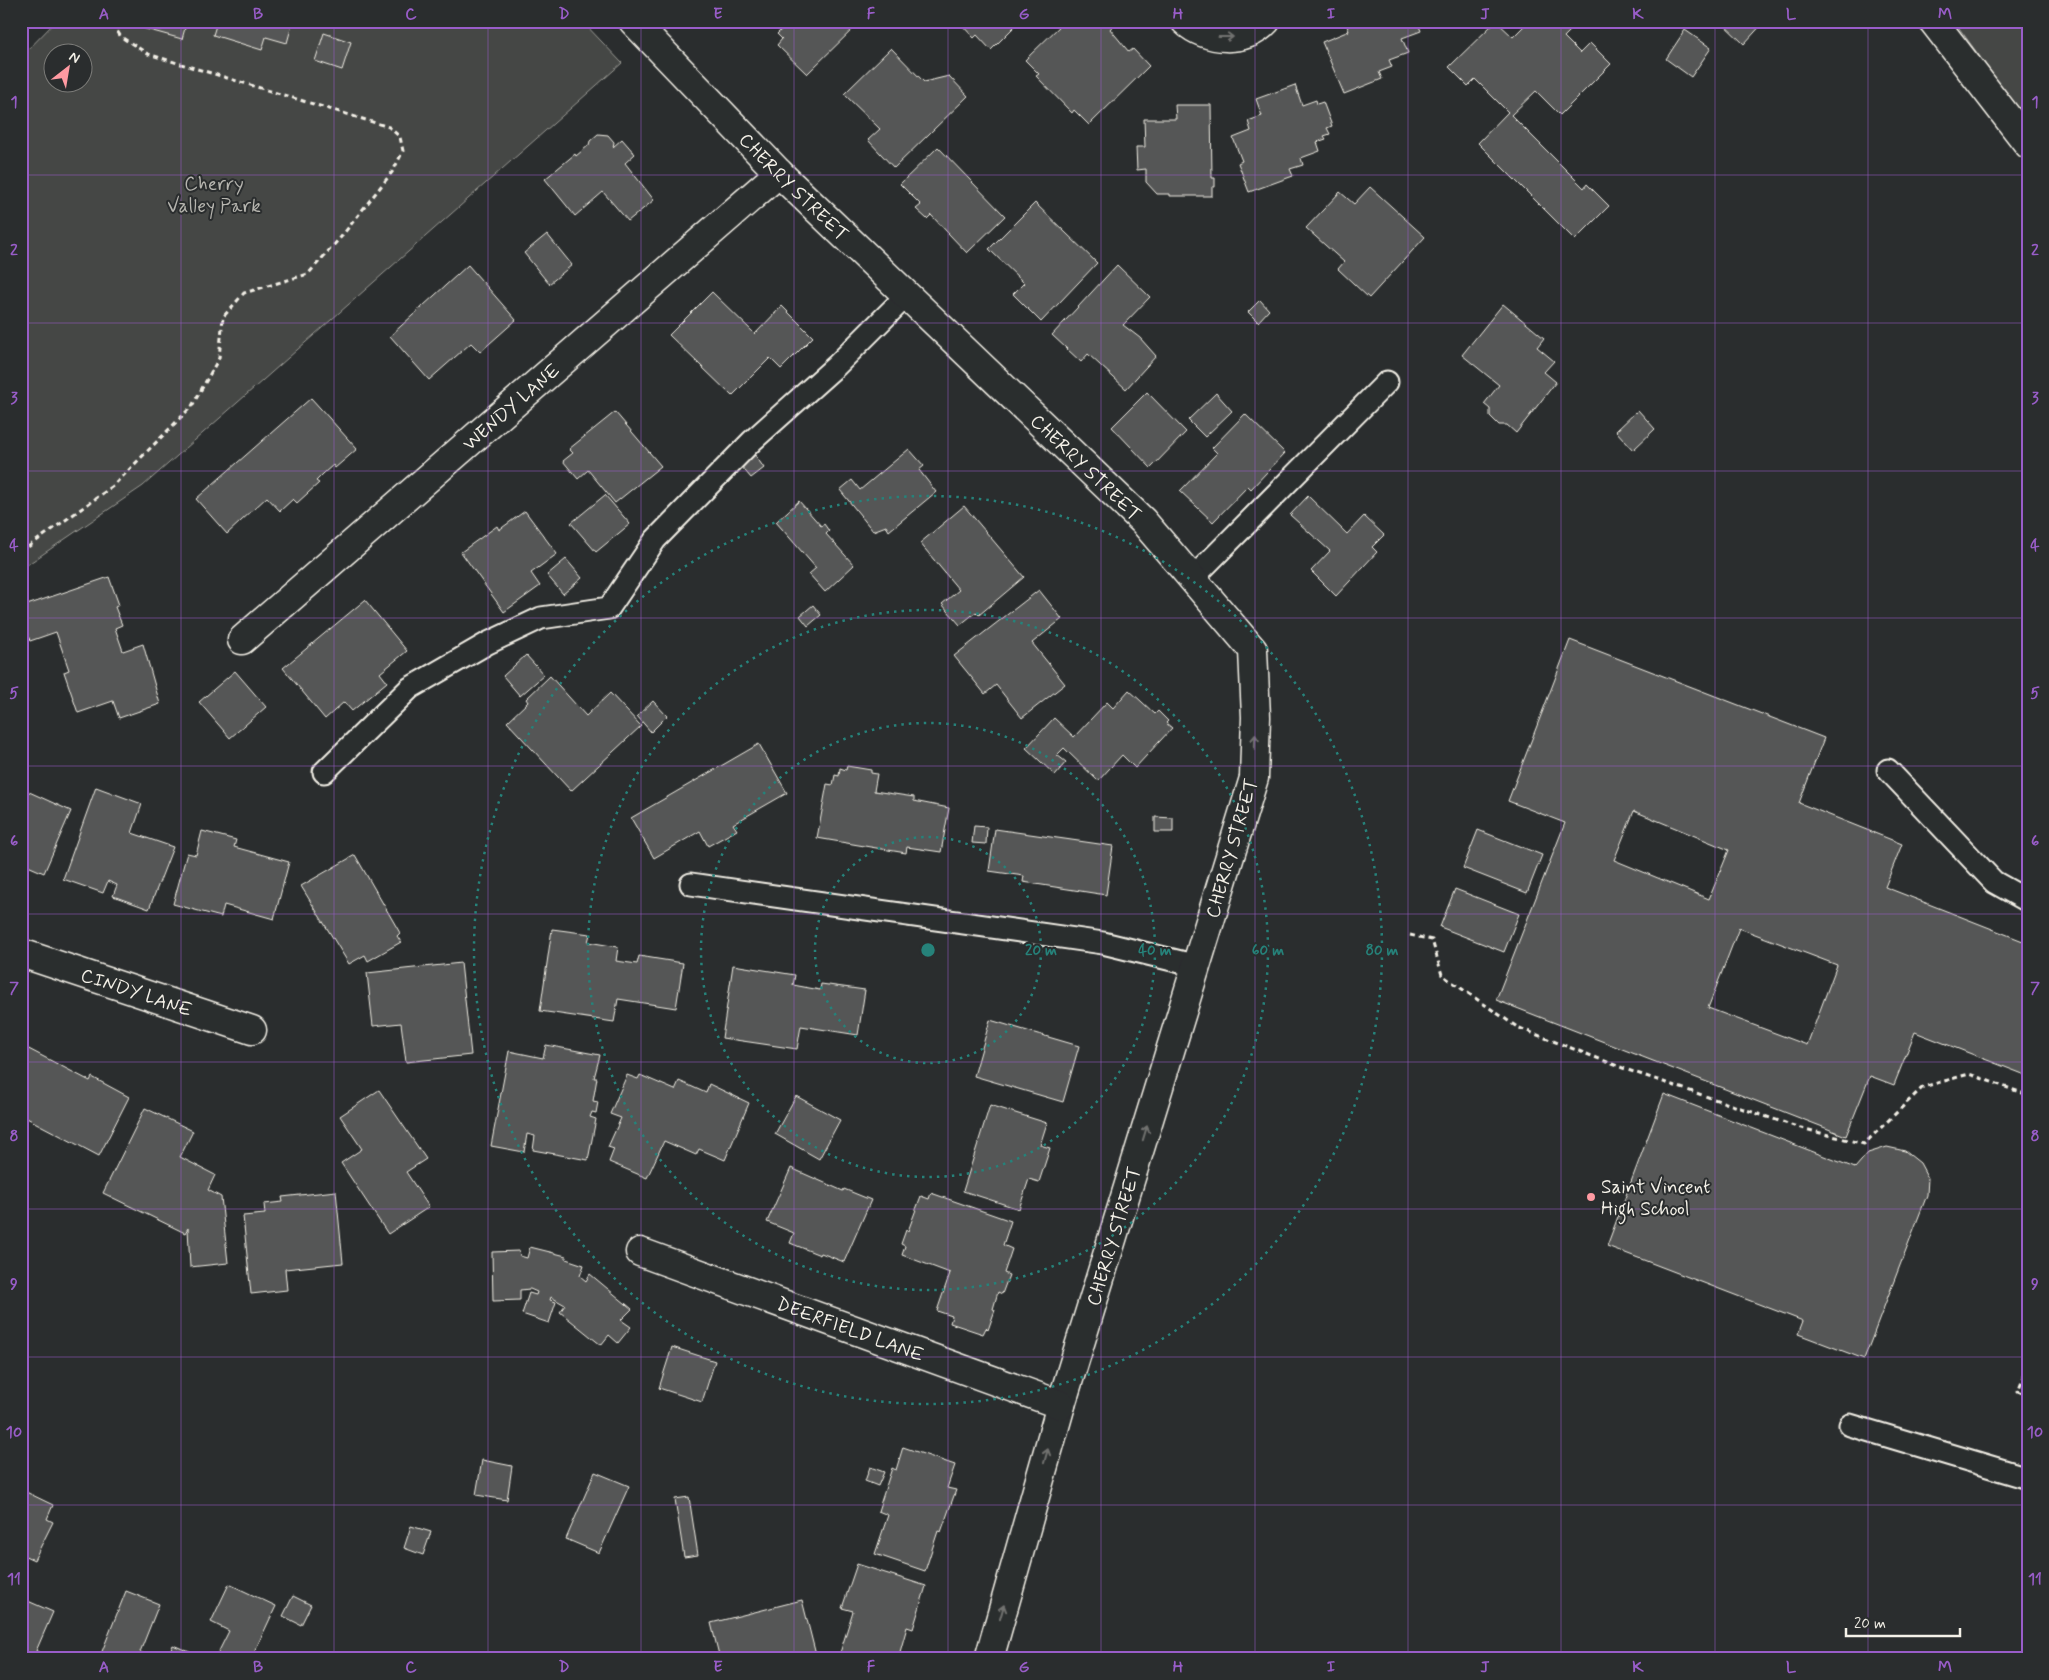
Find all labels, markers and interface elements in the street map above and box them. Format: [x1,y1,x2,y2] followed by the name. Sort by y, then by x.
[99,4,109,25] text: A
[253,4,263,25] text: B
[405,4,417,25] text: C
[558,4,570,25] text: D
[713,4,723,25] text: E
[867,4,876,25] text: F
[1019,4,1030,25] text: G
[1173,4,1184,25] text: H
[1327,4,1336,25] text: I
[1480,4,1490,25] text: J
[1632,4,1644,25] text: K
[1786,4,1797,25] text: L
[1938,4,1952,25] text: M
[1217,32,1233,41] one-way arrow
[42,42,92,92] north arrow
[66,48,83,68] text: N
[10,92,18,113] text: 1
[2031,92,2039,113] text: 1
[733,128,853,247] street label: CHERRY STREET
[167,172,261,220] park label: Cherry Valley Park
[10,240,18,261] text: 2
[2031,240,2039,261] text: 2
[458,358,565,457] street label: WENDY LANE
[10,388,18,409] text: 3
[2031,388,2039,409] text: 3
[1024,409,1146,527] street label: CHERRY STREET
[9,535,19,556] text: 4
[2030,535,2040,556] text: 4
[9,683,19,704] text: 5
[2030,683,2040,704] text: 5
[1251,734,1260,750] one-way arrow
[1201,776,1264,921] street label: CHERRY STREET
[10,831,18,852] text: 6
[2031,831,2039,852] text: 6
[919,941,937,959] centre of rings
[1025,941,1057,961] text: 20 m
[1138,941,1172,961] text: 40 m
[1252,941,1284,961] text: 60 m
[1365,941,1399,961] text: 80 m
[77,963,195,1023] street label: CINDY LANE
[9,978,19,999] text: 7
[2030,978,2040,999] text: 7
[1141,1125,1150,1141] one-way arrow
[9,1126,19,1147] text: 8
[2030,1126,2040,1147] text: 8
[1081,1164,1147,1309] street label: CHERRY STREET
[1601,1175,1710,1225] place label: Saint Vincent High School
[1585,1191,1597,1203] marker: Saint Vincent High School
[10,1274,18,1295] text: 9
[2031,1274,2039,1295] text: 9
[773,1292,927,1368] street label: DEERFIELD LANE
[6,1422,22,1443] text: 10
[2027,1422,2043,1443] text: 10
[1042,1448,1052,1464] one-way arrow
[7,1569,21,1590] text: 11
[2028,1569,2042,1590] text: 11
[998,1604,1007,1620] one-way arrow
[1846,1605,1960,1637] scale bar
[1854,1614,1886,1634] text: 20 m
[99,1657,109,1678] text: A
[253,1657,263,1678] text: B
[405,1657,417,1678] text: C
[558,1657,570,1678] text: D
[713,1657,723,1678] text: E
[867,1657,876,1678] text: F
[1019,1657,1030,1678] text: G
[1173,1657,1184,1678] text: H
[1327,1657,1336,1678] text: I
[1480,1657,1490,1678] text: J
[1632,1657,1644,1678] text: K
[1786,1657,1797,1678] text: L
[1938,1657,1952,1678] text: M

